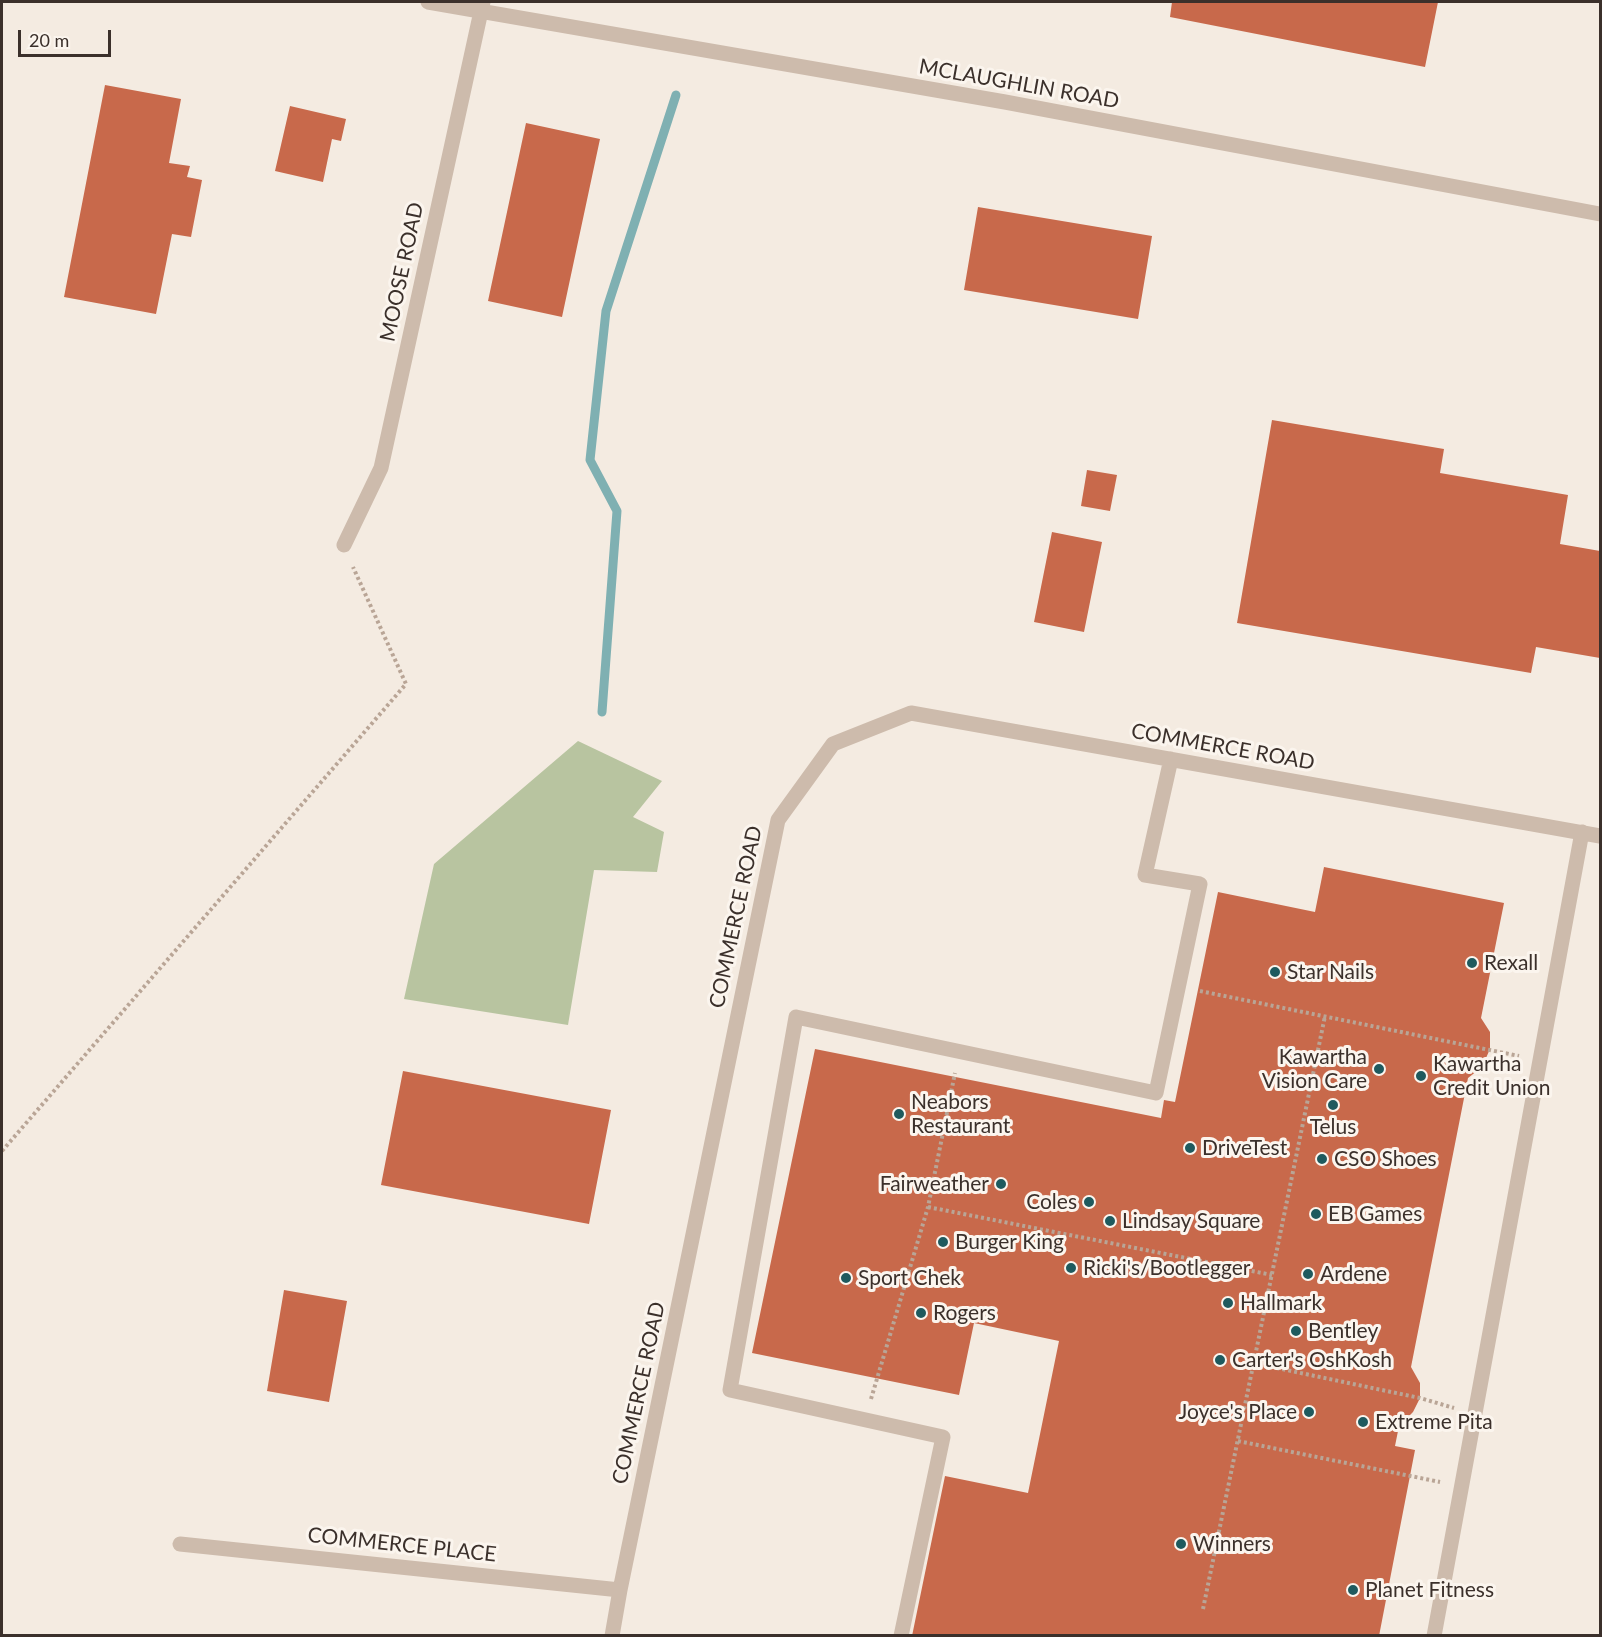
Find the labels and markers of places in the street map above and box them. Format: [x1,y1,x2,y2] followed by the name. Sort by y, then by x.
[1484,950,1538,976] place label: Rexall
[1465,956,1479,970] marker: Rexall
[1287,959,1374,985] place label: Star Nails
[1268,965,1282,979] marker: Star Nails
[1262,1044,1367,1094] place label: Kawartha Vision Care
[1433,1051,1550,1101] place label: Kawartha Credit Union
[1372,1062,1386,1076] marker: Kawartha Vision Care
[1414,1069,1428,1083] marker: Kawartha Credit Union
[911,1089,1010,1139] place label: Neabors Restaurant
[1326,1098,1340,1112] marker: Telus
[892,1107,906,1121] marker: Neabors Restaurant
[1310,1114,1356,1140] place label: Telus
[1202,1135,1287,1161] place label: DriveTest
[1183,1141,1197,1155] marker: DriveTest
[1334,1146,1437,1172] place label: CSO Shoes
[1315,1152,1329,1166] marker: CSO Shoes
[880,1171,989,1197] place label: Fairweather
[994,1177,1008,1191] marker: Fairweather
[1026,1189,1077,1215] place label: Coles
[1082,1195,1096,1209] marker: Coles
[1328,1201,1422,1227] place label: EB Games
[1309,1207,1323,1221] marker: EB Games
[1122,1208,1260,1234] place label: Lindsay Square
[1103,1214,1117,1228] marker: Lindsay Square
[955,1229,1064,1255] place label: Burger King
[936,1235,950,1249] marker: Burger King
[1083,1255,1250,1281] place label: Ricki's/Bootlegger
[1064,1261,1078,1275] marker: Ricki's/Bootlegger
[1320,1261,1387,1287] place label: Ardene
[858,1265,961,1291] place label: Sport Chek
[1301,1267,1315,1281] marker: Ardene
[839,1271,853,1285] marker: Sport Chek
[1240,1290,1322,1316] place label: Hallmark
[1221,1296,1235,1310] marker: Hallmark
[933,1300,996,1326] place label: Rogers
[914,1306,928,1320] marker: Rogers
[1308,1318,1378,1344] place label: Bentley
[1289,1324,1303,1338] marker: Bentley
[1232,1347,1392,1373] place label: Carter's OshKosh
[1213,1353,1227,1367] marker: Carter's OshKosh
[1178,1399,1297,1425] place label: Joyce's Place
[1302,1405,1316,1419] marker: Joyce's Place
[1375,1409,1493,1435] place label: Extreme Pita
[1356,1415,1370,1429] marker: Extreme Pita
[1193,1531,1271,1557] place label: Winners
[1174,1537,1188,1551] marker: Winners
[1365,1577,1494,1603] place label: Planet Fitness
[1346,1583,1360,1597] marker: Planet Fitness

